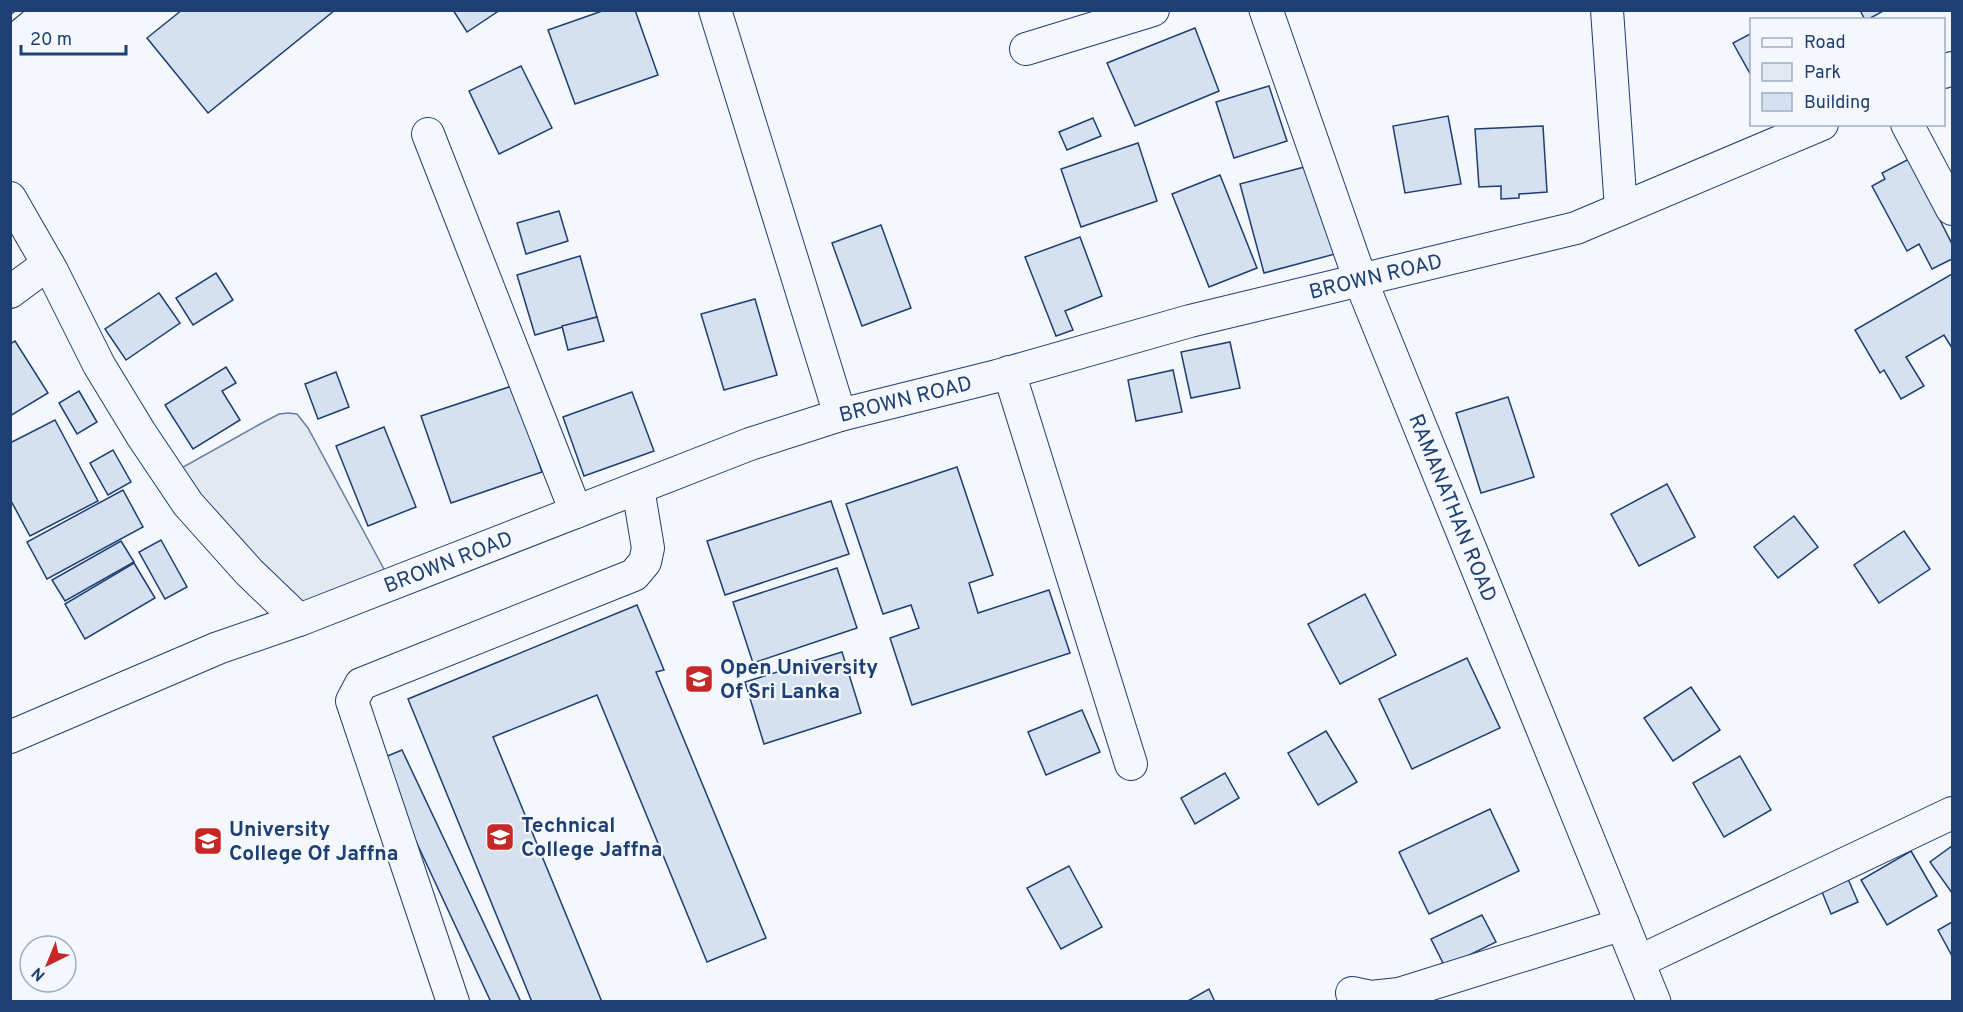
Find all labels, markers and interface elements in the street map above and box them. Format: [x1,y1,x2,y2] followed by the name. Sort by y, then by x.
[21,18,126,56] scale bar
[1750,18,1945,126] legend
[30,29,72,52] text: 20 m
[1804,32,1846,55] text: Road
[1804,62,1841,85] text: Park
[1804,92,1870,115] text: Building
[1307,249,1445,307] street label: BROWN ROAD
[836,371,975,430] street label: BROWN ROAD
[1401,410,1502,606] street label: RAMANATHAN ROAD
[380,526,517,601] street label: BROWN ROAD
[720,655,878,706] place label: Open University Of Sri Lanka
[683,663,715,695] school or university icon: Open University Of Sri Lanka
[521,813,662,864] place label: Technical College Jaffna
[229,817,398,868] place label: University College Of Jaffna
[484,821,516,853] school or university icon: Technical College Jaffna
[192,825,224,857] school or university icon: University College Of Jaffna
[18,934,78,994] north arrow
[28,962,50,985] text: N

